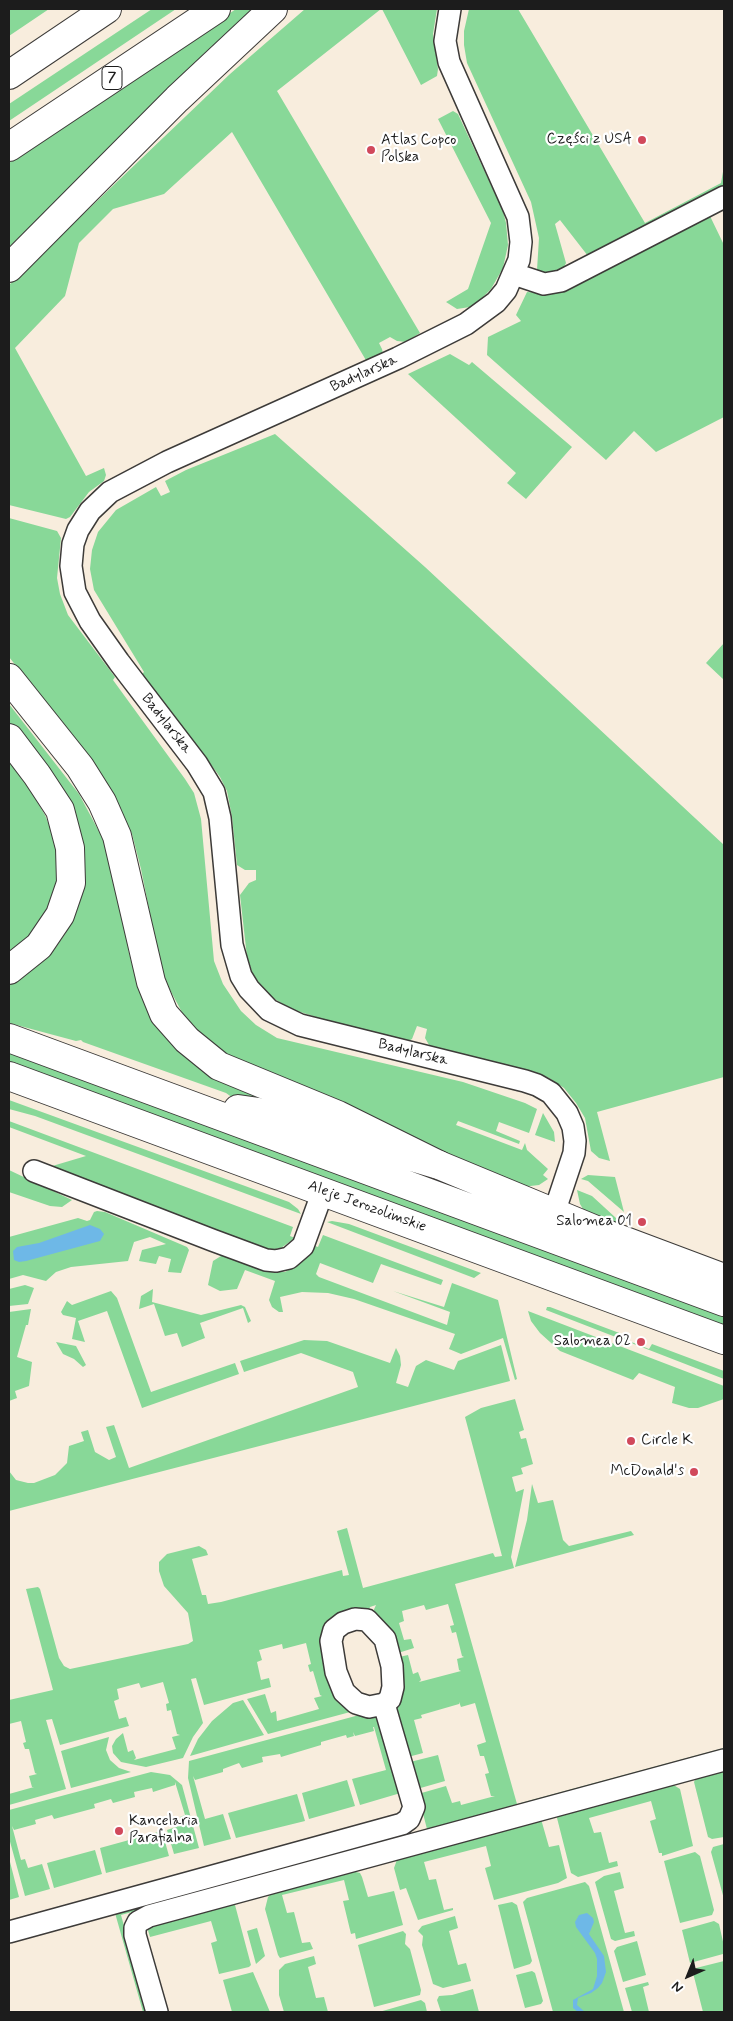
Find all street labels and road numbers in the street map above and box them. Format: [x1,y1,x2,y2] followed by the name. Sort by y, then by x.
[102,66,122,90] road number: 7
[328,351,400,397] street label: Badylarska
[137,690,195,758] street label: Badylarska
[376,1036,450,1070] street label: Badylarska
[305,1177,429,1237] street label: Aleje Jerozolimskie

